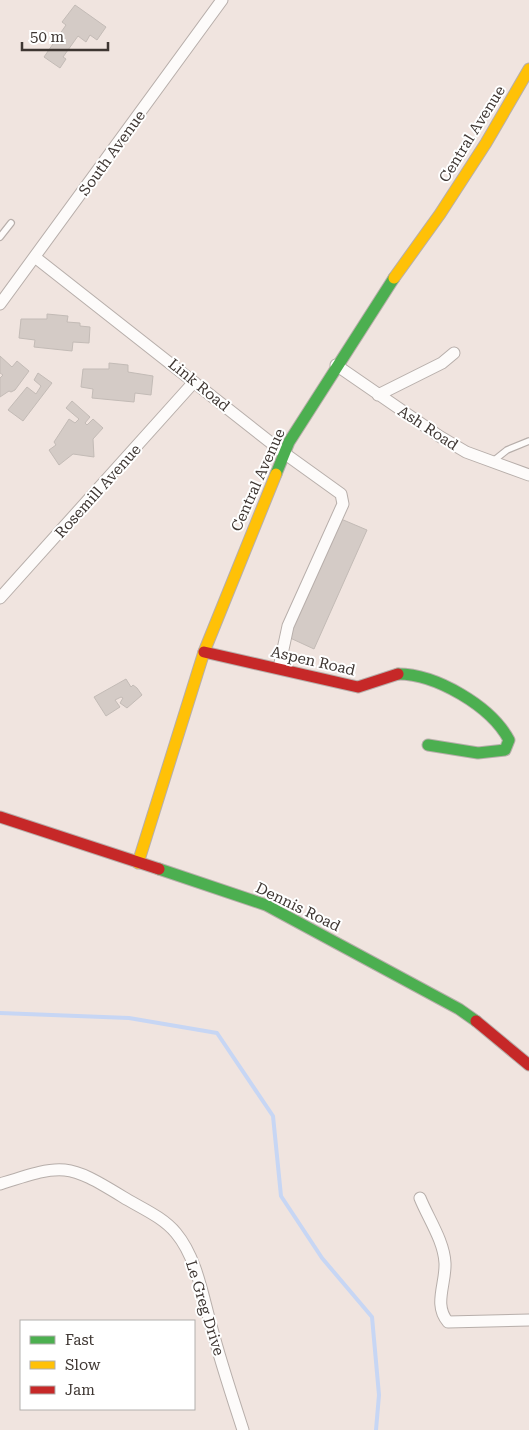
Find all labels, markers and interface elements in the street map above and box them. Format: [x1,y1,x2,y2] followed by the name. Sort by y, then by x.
[22,20,109,52] scale bar
[30,28,65,46] text: 50 m
[435,82,509,186] street label: Central Avenue
[75,107,149,199] street label: South Avenue
[165,355,234,415] street label: Link Road
[395,402,462,454] street label: Ash Road
[227,426,289,534] street label: Central Avenue
[51,440,145,542] street label: Rosemill Avenue
[269,643,357,680] street label: Aspen Road
[253,879,344,935] street label: Dennis Road
[182,1258,228,1358] street label: Le Greg Drive
[20,1320,195,1410] legend
[65,1331,95,1349] text: Fast
[65,1356,101,1374] text: Slow
[65,1381,95,1399] text: Jam

